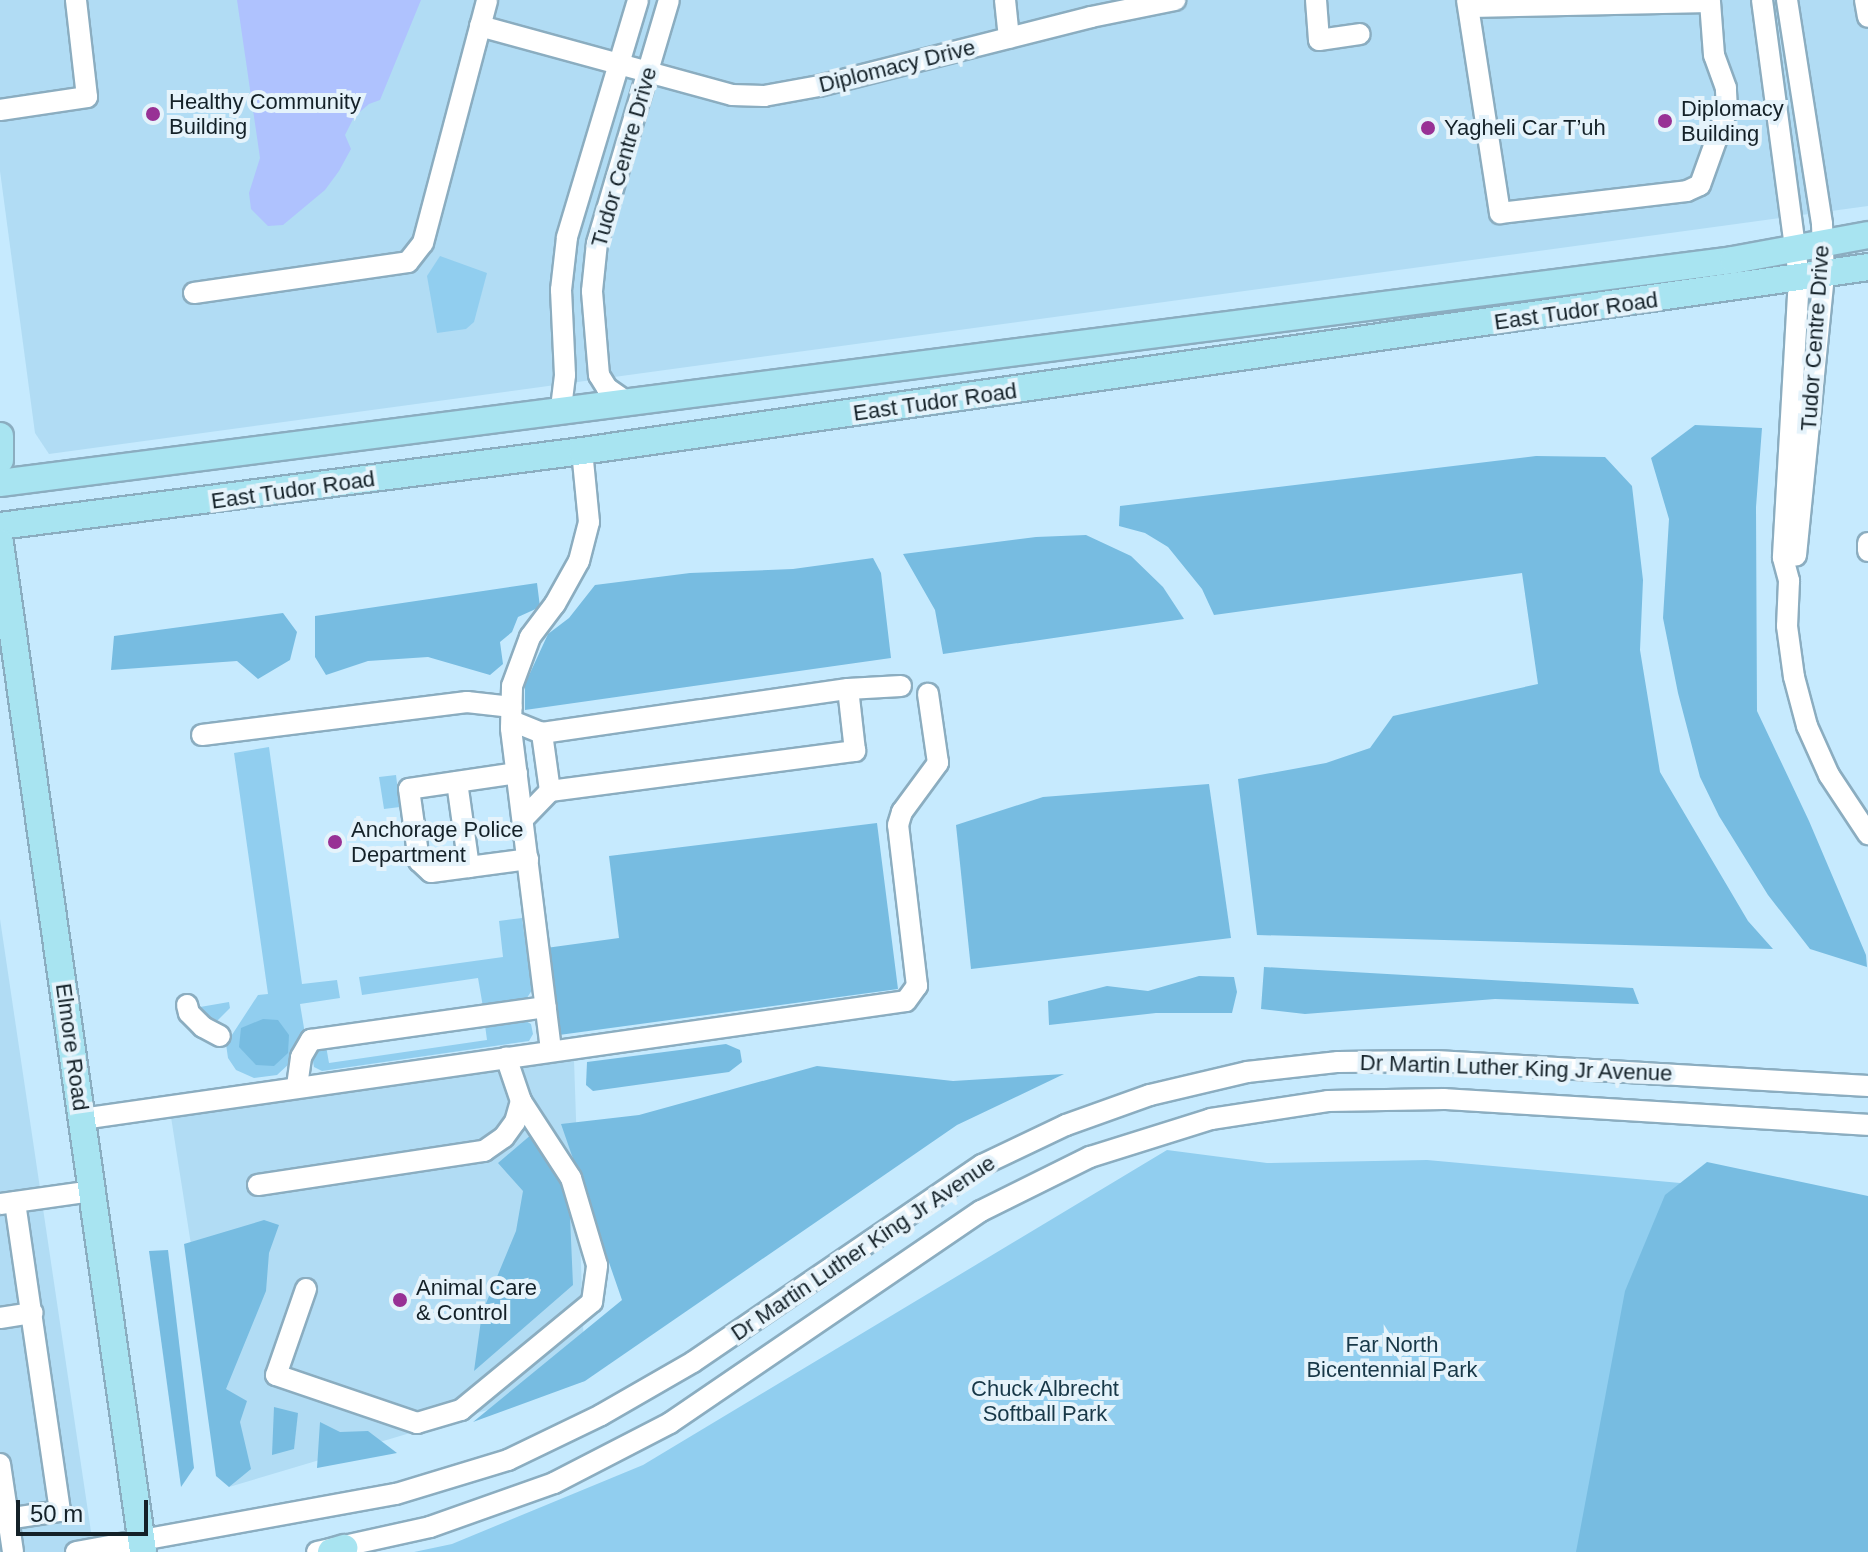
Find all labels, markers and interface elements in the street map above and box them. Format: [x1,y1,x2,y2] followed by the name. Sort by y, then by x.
[816,34,978,98] street label: Diplomacy Drive
[586,64,662,250] street label: Tudor Centre Drive
[169,88,361,140] place label: Healthy Community Building
[1681,95,1784,146] place label: Diplomacy Building
[144,105,162,123] marker: Healthy Community Building
[1656,112,1674,130] marker: Diplomacy Building
[1444,115,1606,141] place label: Yagheli Car T’uh
[1419,119,1437,137] marker: Yagheli Car T’uh
[1795,244,1835,432] street label: Tudor Centre Drive
[1492,286,1660,336] street label: East Tudor Road
[851,377,1019,427] street label: East Tudor Road
[209,465,377,515] street label: East Tudor Road
[351,816,523,868] place label: Anchorage Police Department
[326,833,344,851] marker: Anchorage Police Department
[50,982,94,1112] street label: Elmore Road
[1359,1049,1673,1087] street label: Dr Martin Luther King Jr Avenue
[726,1149,1000,1347] street label: Dr Martin Luther King Jr Avenue
[416,1274,537,1326] place label: Animal Care & Control
[391,1291,409,1309] marker: Animal Care & Control
[1306,1331,1478,1382] park label: Far North Bicentennial Park
[970,1375,1120,1426] park label: Chuck Albrecht Softball Park
[20,1484,152,1534] scale bar
[30,1500,83,1527] text: 50 m

